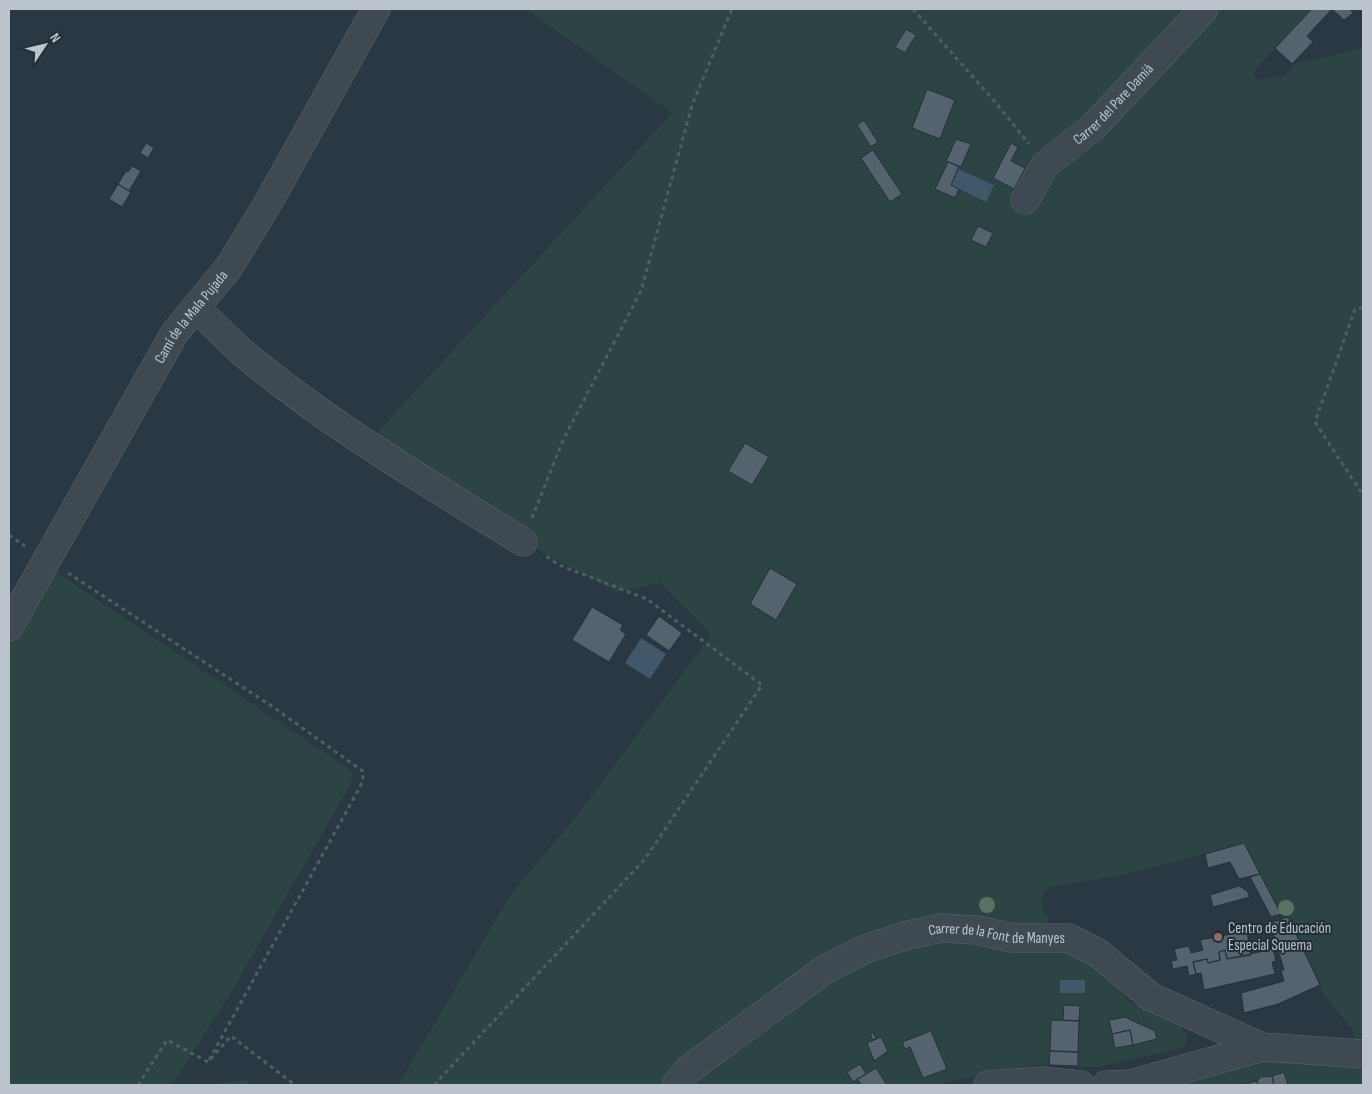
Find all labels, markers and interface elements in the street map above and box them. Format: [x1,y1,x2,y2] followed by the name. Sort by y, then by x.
[20,20,70,70] north arrow
[46,30,64,46] text: N
[1069,59,1158,149] street label: Carrer del Pare Damià
[150,266,232,367] street label: Camí de la Mala Pujada
[926,919,1065,948] street label: Carrer de la Font de Manyes
[1228,919,1331,955] place label: Centro de Educación Especial Squema
[1212,931,1224,943] marker: Centro de Educación Especial Squema

